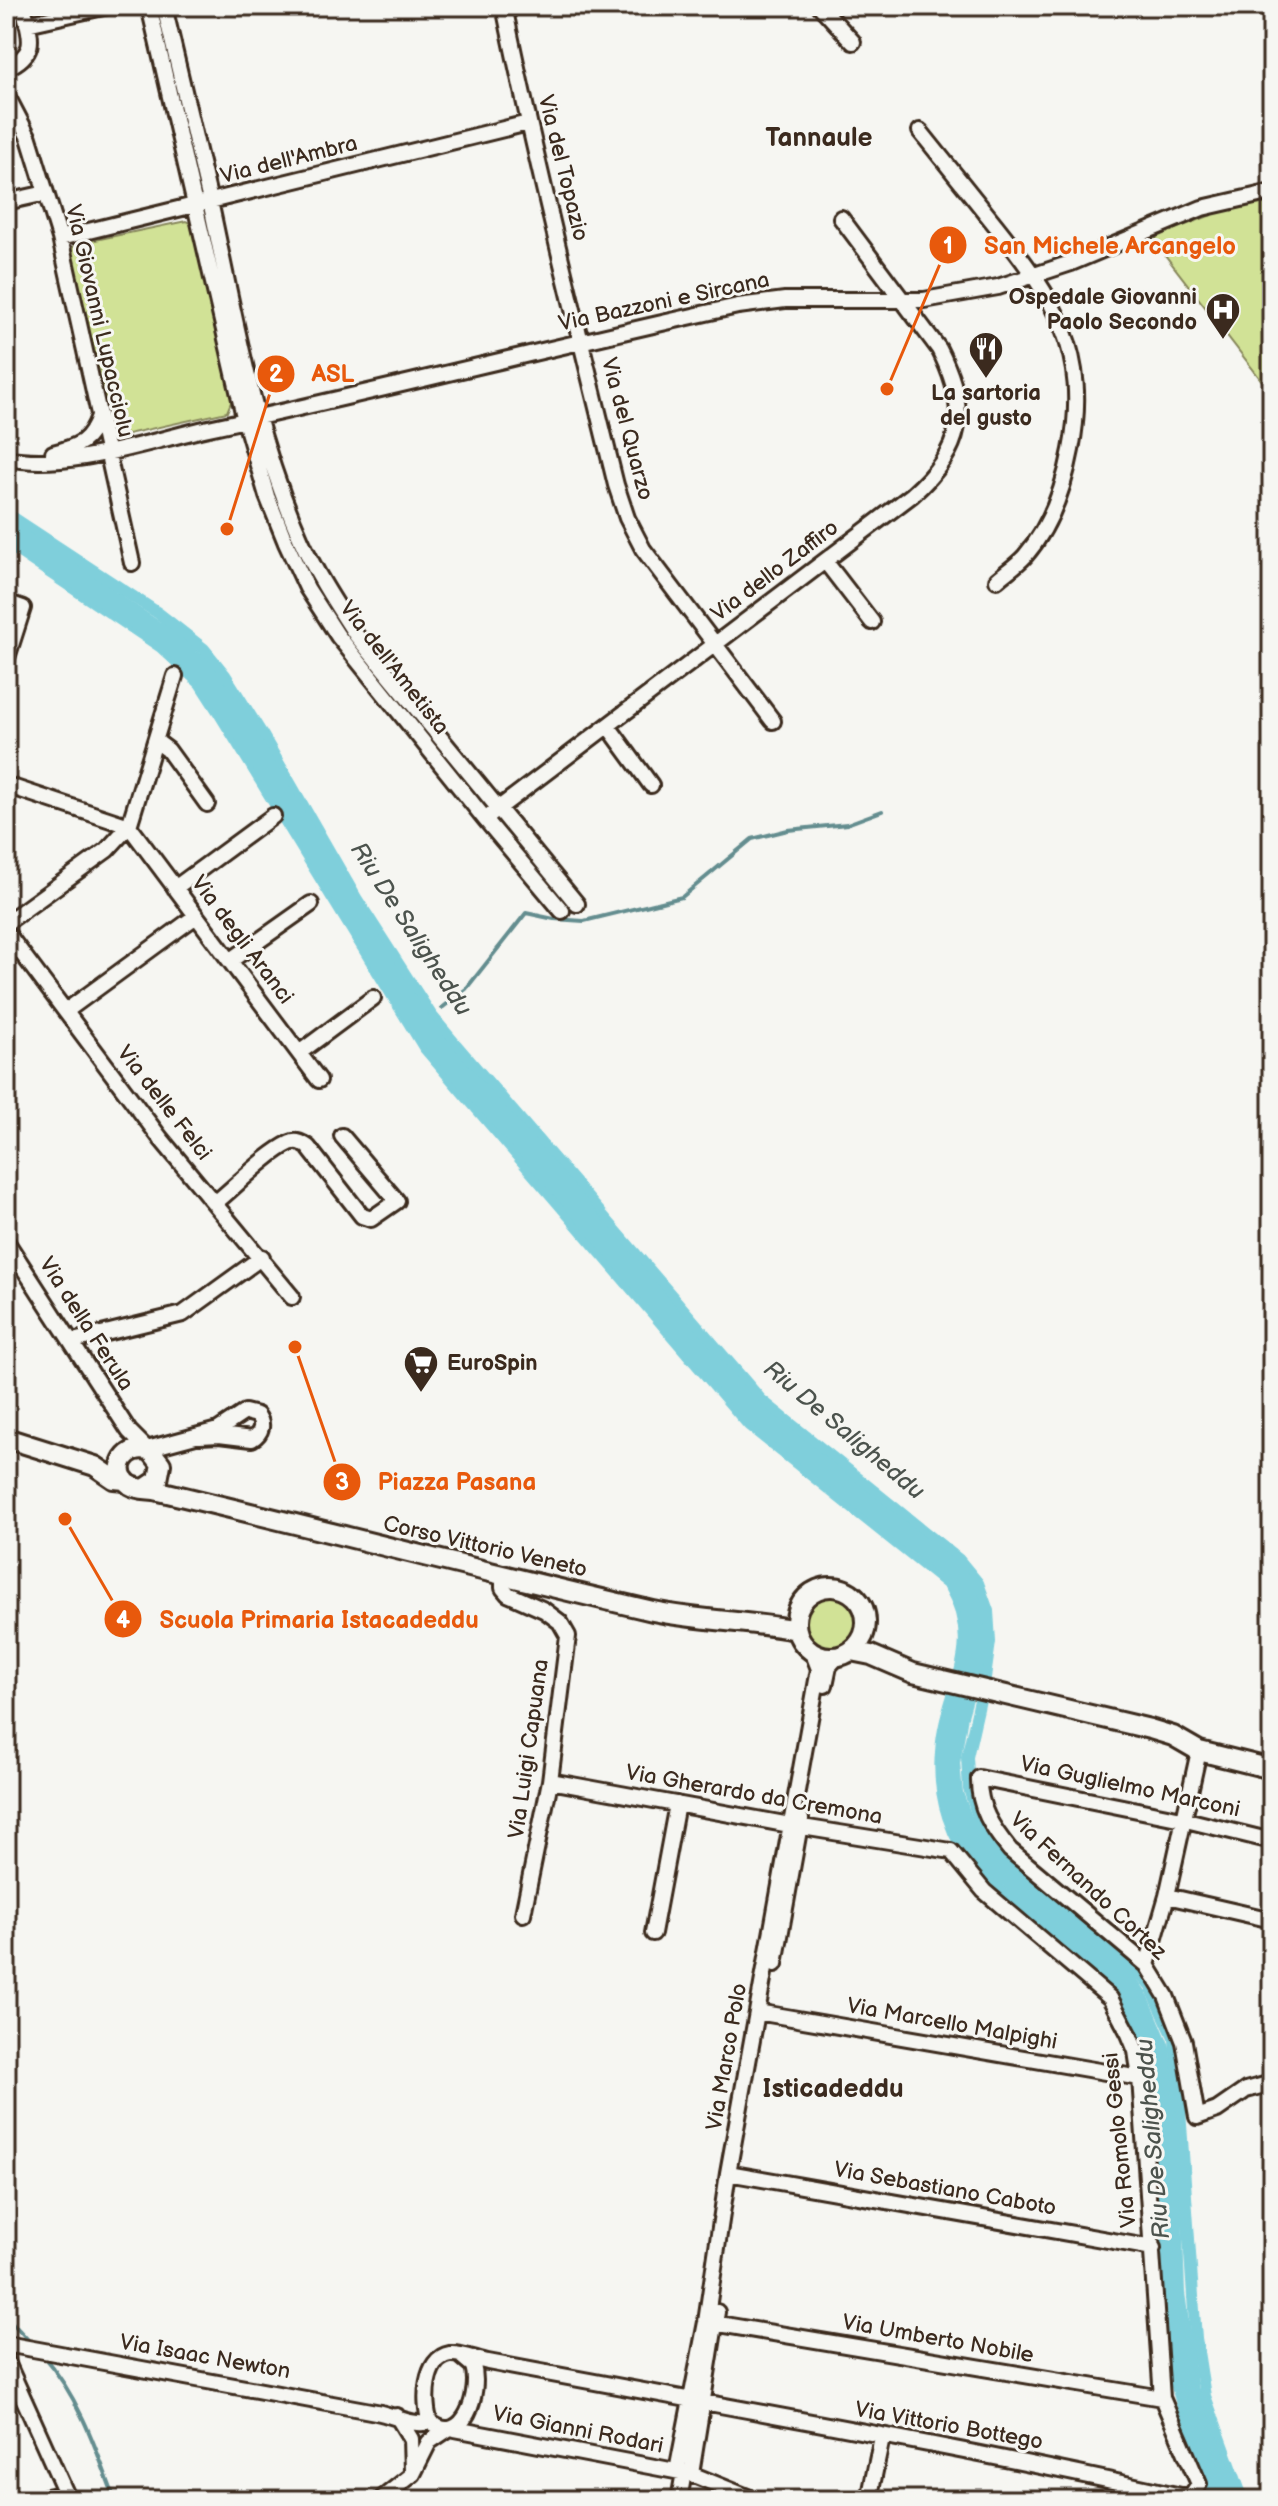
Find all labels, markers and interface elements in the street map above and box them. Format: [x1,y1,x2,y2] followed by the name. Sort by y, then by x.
[532,92,594,244] street label: Via del Topazio
[766,123,872,154] district label: Tannaule
[218,130,360,190] street label: Via dell'Ambra
[59,202,139,440] street label: Via Giovanni Lupacciolu
[928,221,1252,269] callout: San Michele Arcangelo
[943,232,953,261] text: 1
[984,232,1236,261] text: San Michele Arcangelo
[556,266,772,338] street label: Via Bazzoni e Sircana
[1009,284,1197,336] place label: Ospedale Giovanni Paolo Secondo
[1204,291,1242,341] hospital icon: Ospedale Giovanni Paolo Secondo
[967,330,1005,380] restaurant icon: La sartoria del gusto
[256,350,371,398] callout: ASL
[595,355,659,503] street label: Via del Quarzo
[269,360,284,389] text: 2
[311,360,355,389] text: ASL
[931,380,1041,432] place label: La sartoria del gusto
[706,514,844,628] street label: Via dello Zaffiro
[333,596,455,740] street label: Via dell'Ametista
[344,837,478,1021] water label: Riu De Saligheddu
[185,870,299,1010] street label: Via degli Aranci
[111,1040,217,1166] street label: Via delle Felci
[33,1252,139,1396] street label: Via della Ferula
[402,1344,440,1394] supermarket icon: EuroSpin
[447,1350,538,1377] place label: EuroSpin
[758,1354,930,1506] water label: Riu De Saligheddu
[322,1458,552,1506] callout: Piazza Pasana
[335,1468,349,1497] text: 3
[378,1468,536,1497] text: Piazza Pasana
[380,1510,590,1584] street label: Corso Vittorio Veneto
[103,1595,494,1643] callout: Scuola Primaria Istacadeddu
[116,1606,130,1635] text: 4
[159,1606,479,1635] text: Scuola Primaria Istacadeddu
[503,1657,555,1841] street label: Via Luigi Capuana
[1018,1751,1242,1823] street label: Via Guglielmo Marconi
[624,1759,884,1831] street label: Via Gherardo da Cremona
[1004,1806,1172,1966] street label: Via Fernando Cortez
[701,1981,753,2133] street label: Via Marco Polo
[845,1992,1059,2056] street label: Via Marcello Malpighi
[1130,2038,1176,2240] water label: Riu De Saligheddu
[1097,2051,1143,2229] street label: Via Romolo Gessi
[763,2074,903,2105] district label: Isticadeddu
[832,2156,1058,2222] street label: Via Sebastiano Caboto
[840,2309,1036,2369] street label: Via Umberto Nobile
[118,2329,292,2385] street label: Via Isaac Newton
[853,2396,1045,2456] street label: Via Vittorio Bottego
[490,2400,666,2460] street label: Via Gianni Rodari

